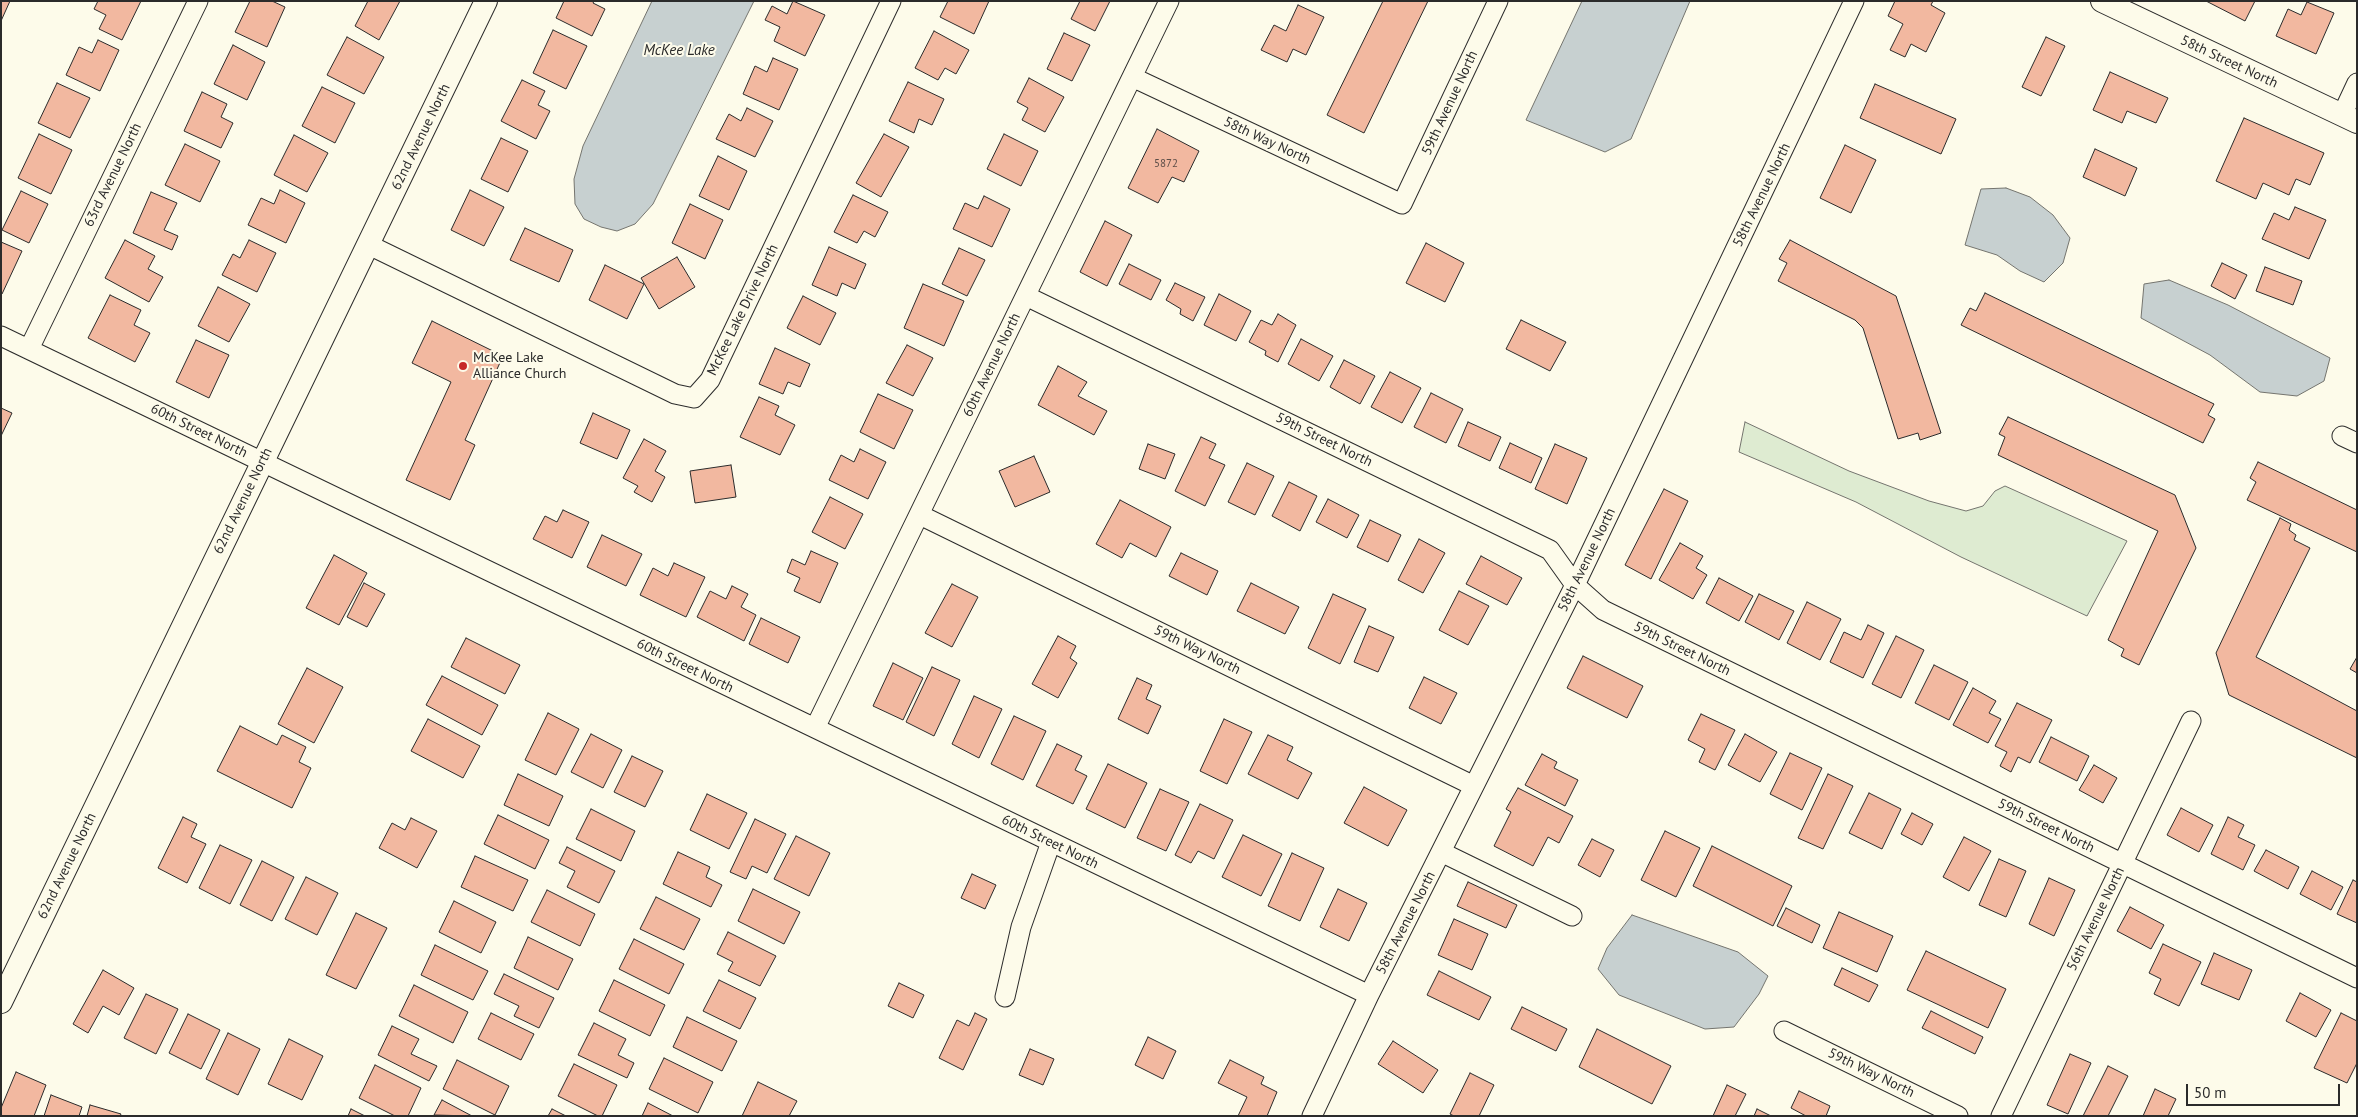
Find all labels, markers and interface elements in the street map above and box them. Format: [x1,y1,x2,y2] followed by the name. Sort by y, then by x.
[2178,32,2280,92] street label: 58th Street North
[643,42,715,60] water label: McKee Lake
[1418,48,1482,158] street label: 59th Avenue North
[388,81,454,193] street label: 62nd Avenue North
[1221,113,1313,169] street label: 58th Way North
[81,120,145,230] street label: 63rd Avenue North
[1730,140,1794,250] street label: 58th Avenue North
[1154,157,1178,171] house number: 5872
[704,242,782,378] street label: McKee Lake Drive North
[960,310,1024,420] street label: 60th Avenue North
[473,350,566,382] place label: McKee Lake Alliance Church
[457,360,469,372] marker: McKee Lake Alliance Church
[148,400,250,462] street label: 60th Street North
[1273,409,1375,471] street label: 59th Street North
[210,445,276,557] street label: 62nd Avenue North
[1555,505,1619,615] street label: 58th Avenue North
[1631,618,1733,680] street label: 59th Street North
[1151,622,1243,678] street label: 59th Way North
[634,635,736,697] street label: 60th Street North
[1995,795,2097,857] street label: 59th Street North
[34,810,100,922] street label: 62nd Avenue North
[999,811,1101,873] street label: 60th Street North
[2064,864,2128,974] street label: 56th Avenue North
[1373,869,1439,977] street label: 58th Avenue North
[1825,1045,1917,1101] street label: 59th Way North
[2188,1074,2342,1106] scale bar
[2194,1083,2227,1102] text: 50 m

